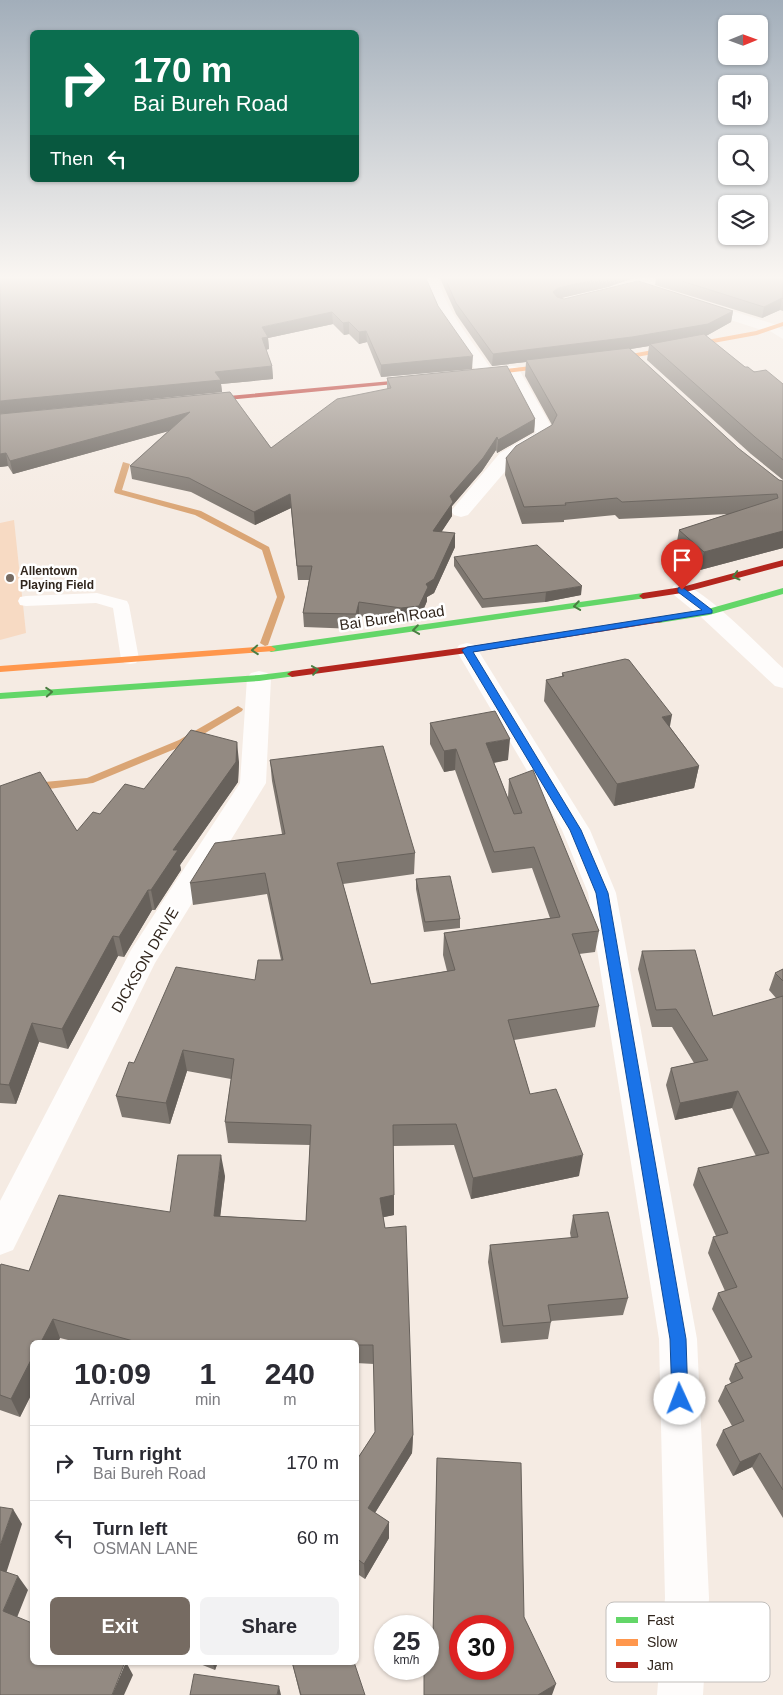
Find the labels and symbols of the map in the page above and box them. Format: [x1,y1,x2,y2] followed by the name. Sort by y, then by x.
[718,15,768,65] north arrow
[661,539,703,590] pin
[20,564,94,592] place label: Allentown Playing Field
[732,570,740,580] one-way arrow
[4,572,16,584] marker: Allentown Playing Field
[572,600,580,611] one-way arrow
[338,602,446,633] street label: Bai Bureh Road
[411,624,419,635] one-way arrow
[250,644,258,655] one-way arrow
[311,665,319,676] one-way arrow
[45,687,53,698] one-way arrow
[108,904,182,1015] street label: DICKSON DRIVE
[653,1372,705,1424] position arrow
[606,1602,770,1682] legend
[647,1612,674,1628] text: Fast
[449,1615,514,1680] speed limit sign: 30
[647,1634,678,1650] text: Slow
[647,1657,673,1673] text: Jam

